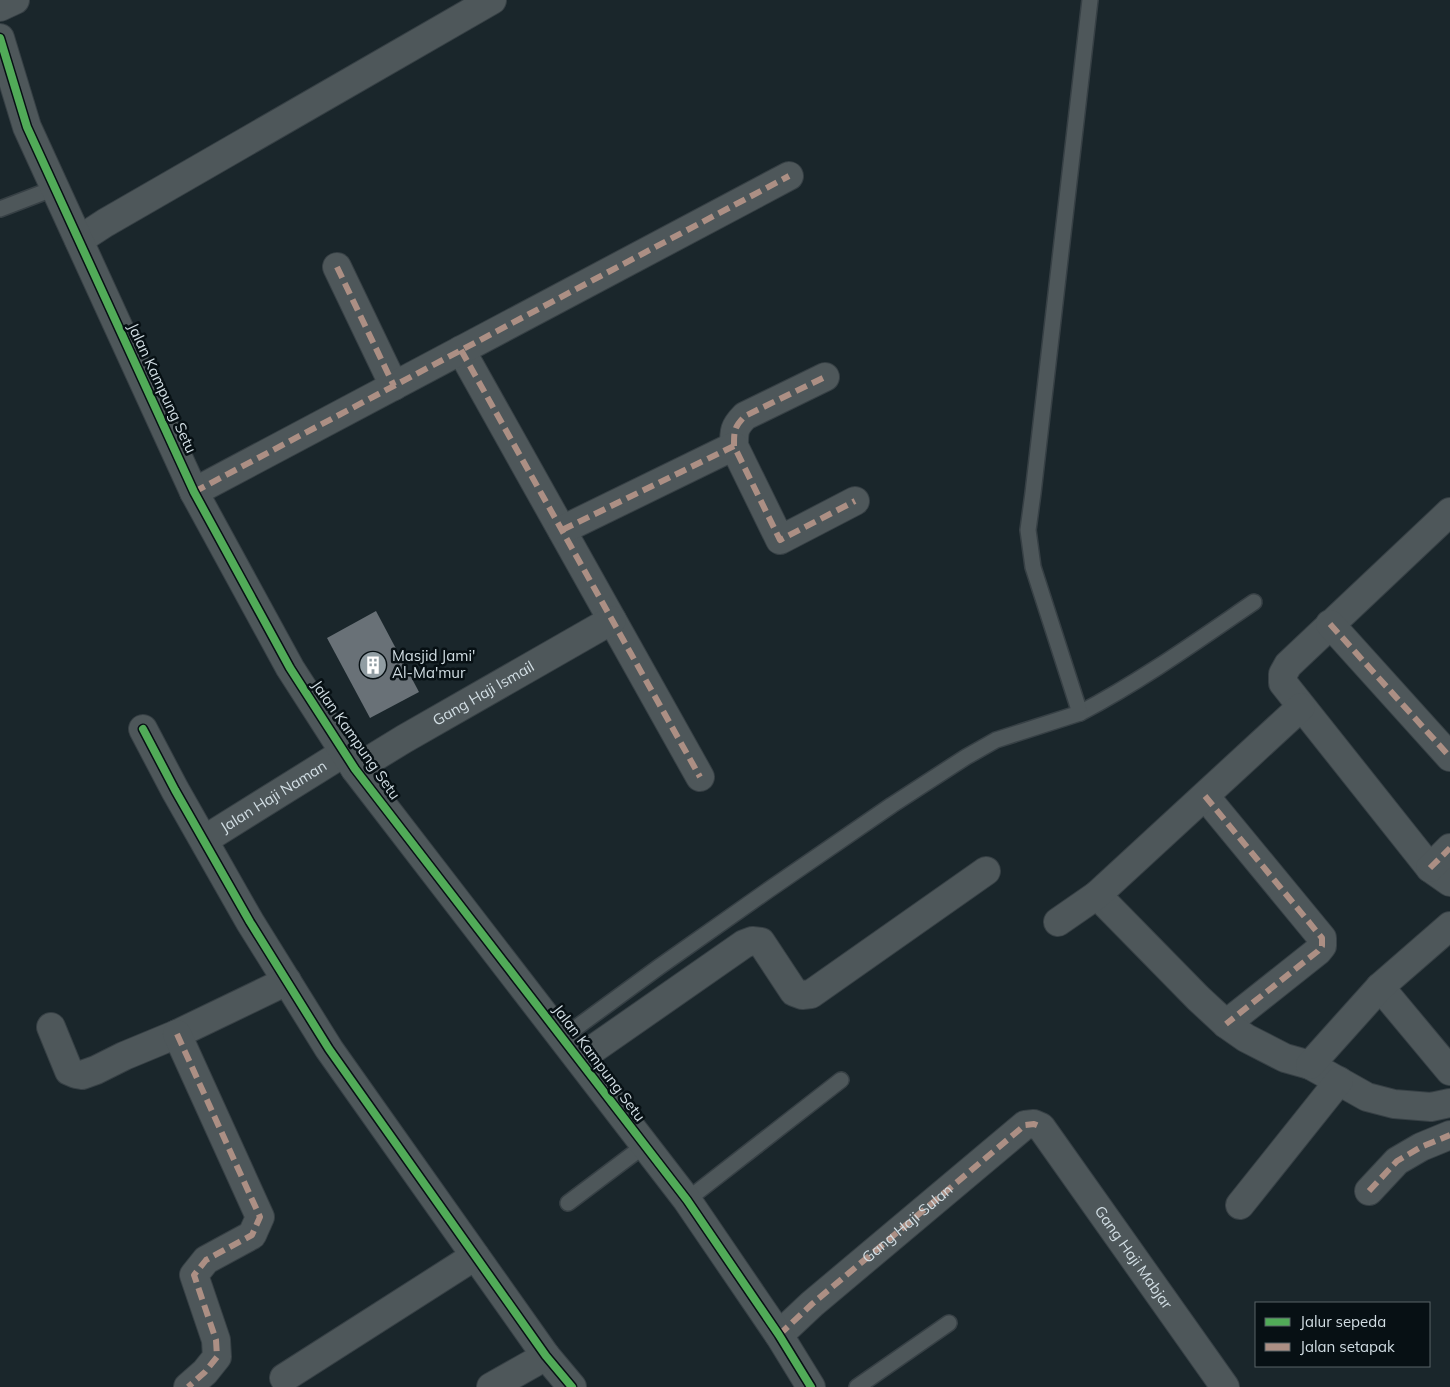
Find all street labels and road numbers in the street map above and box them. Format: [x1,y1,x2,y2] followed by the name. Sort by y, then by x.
[124,320,201,456] street label: Jalan Kampung Setu
[429,657,537,730] street label: Gang Haji Ismail
[308,676,405,803] street label: Jalan Kampung Setu
[216,756,330,837] street label: Jalan Haji Naman
[549,1000,650,1125] street label: Jalan Kampung Setu
[858,1180,956,1267] street label: Gang Haji Sulan
[1091,1202,1177,1313] street label: Gang Haji Mabjar

